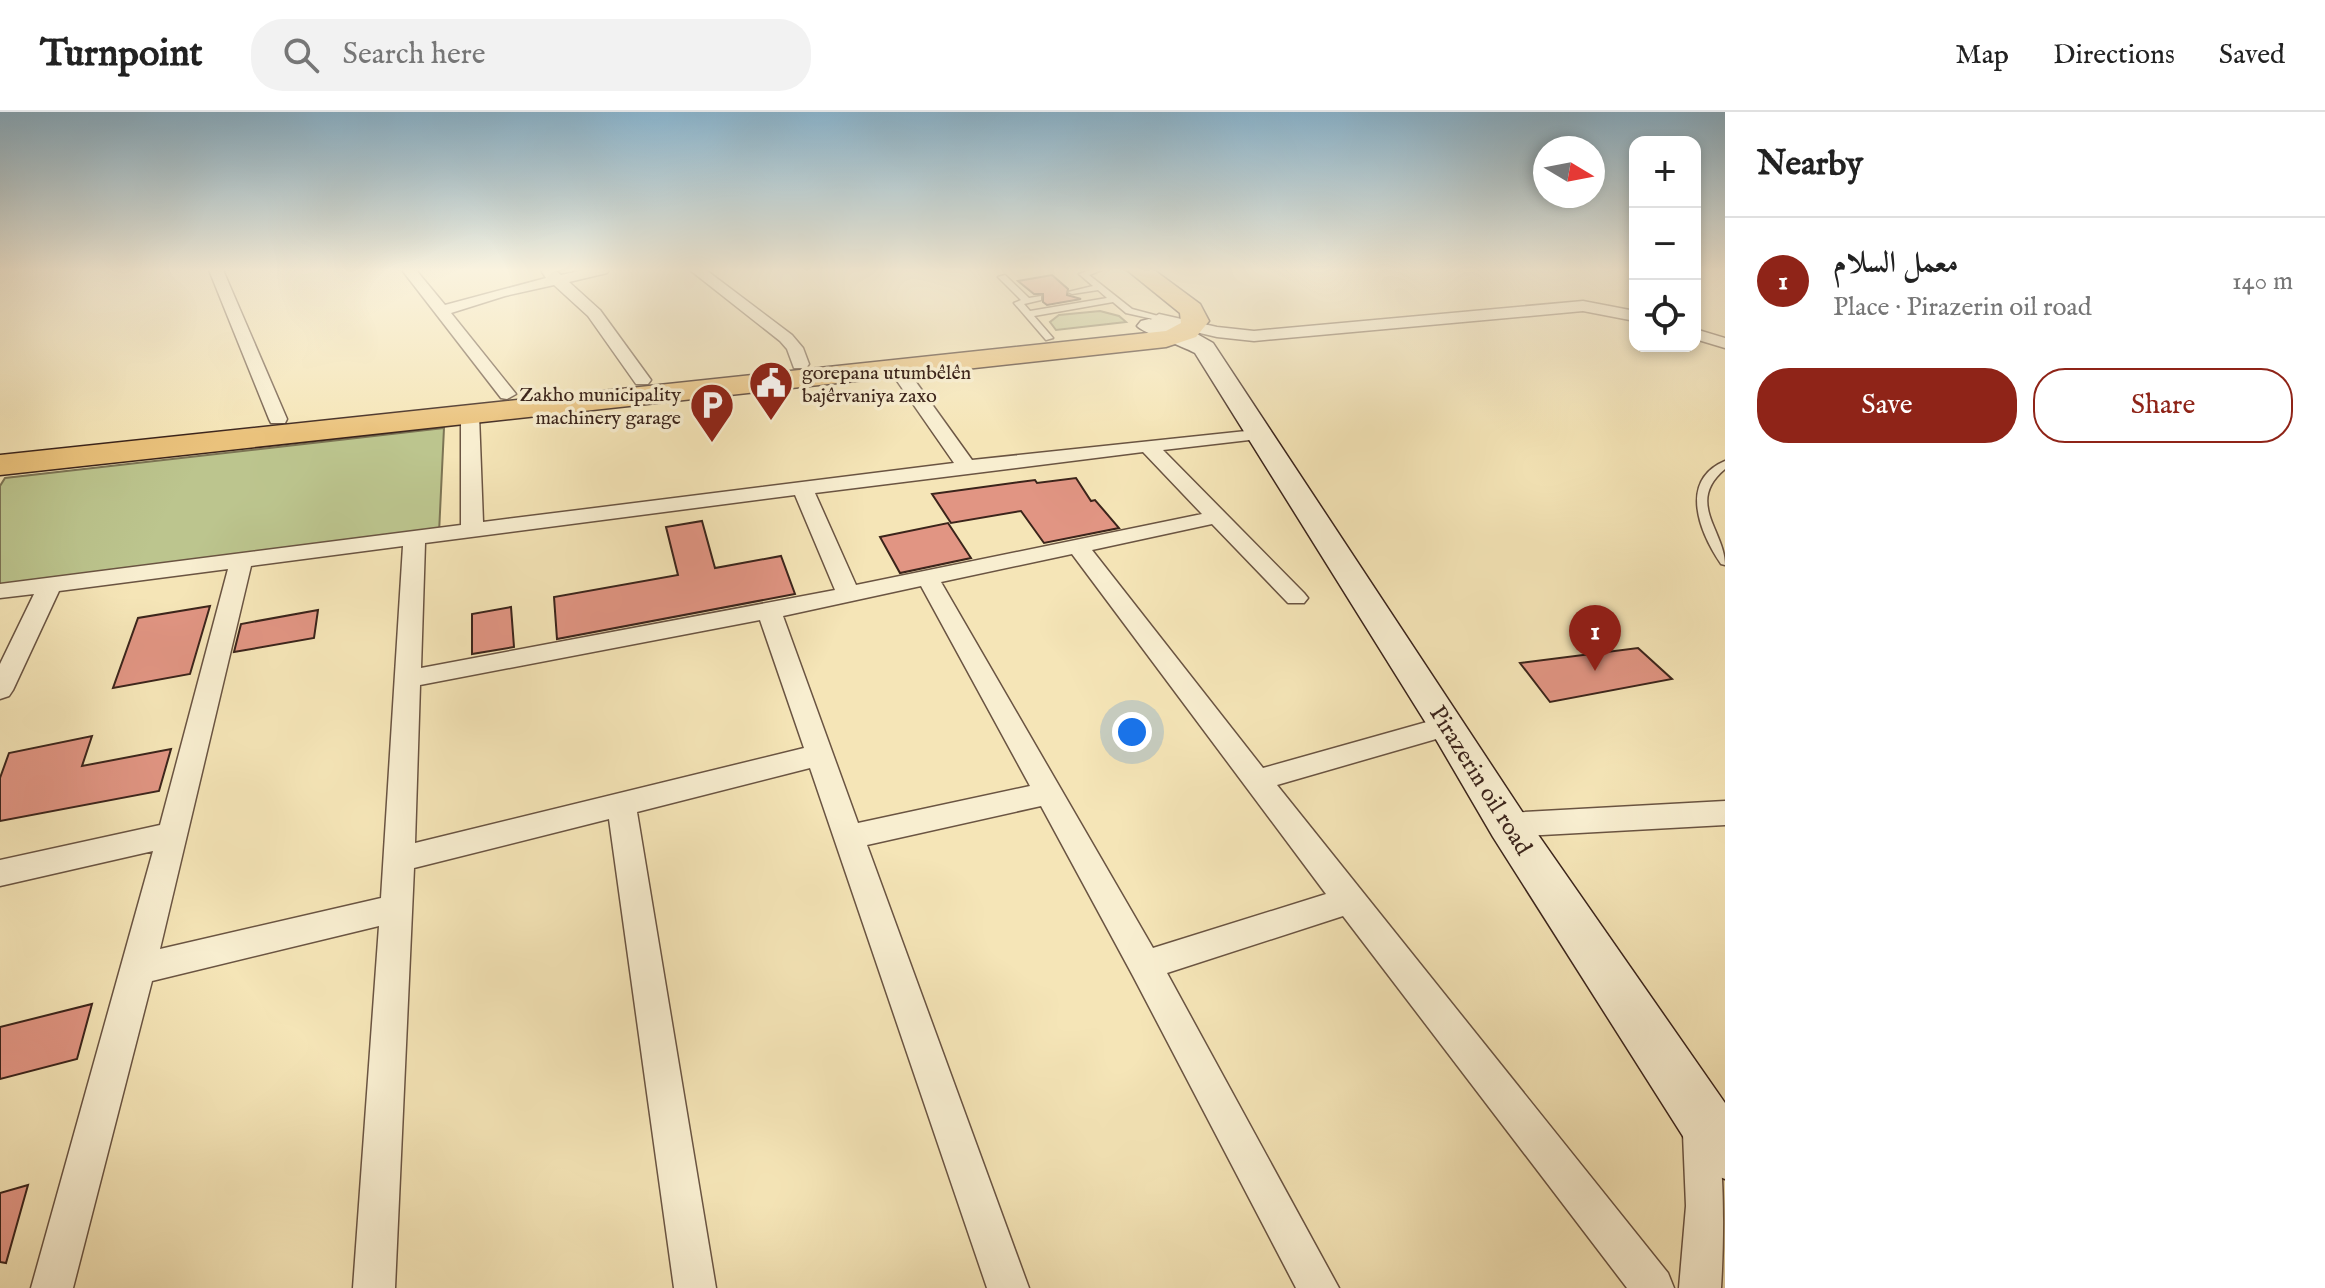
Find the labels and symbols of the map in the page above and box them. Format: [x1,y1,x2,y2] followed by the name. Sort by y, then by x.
[1533,136,1605,208] north arrow
[747,359,795,422] public building icon: gorepana utumbêlên bajêrvaniya zaxo
[802,361,972,409] place label: gorepana utumbêlên bajêrvaniya zaxo
[688,381,736,444] parking icon: Zakho municipality machinery garage
[519,383,681,431] place label: Zakho municipality machinery garage
[1569,605,1621,671] pin: 1
[1421,700,1538,862] street label: Pirazerin oil road
[1112,712,1152,752] your location

